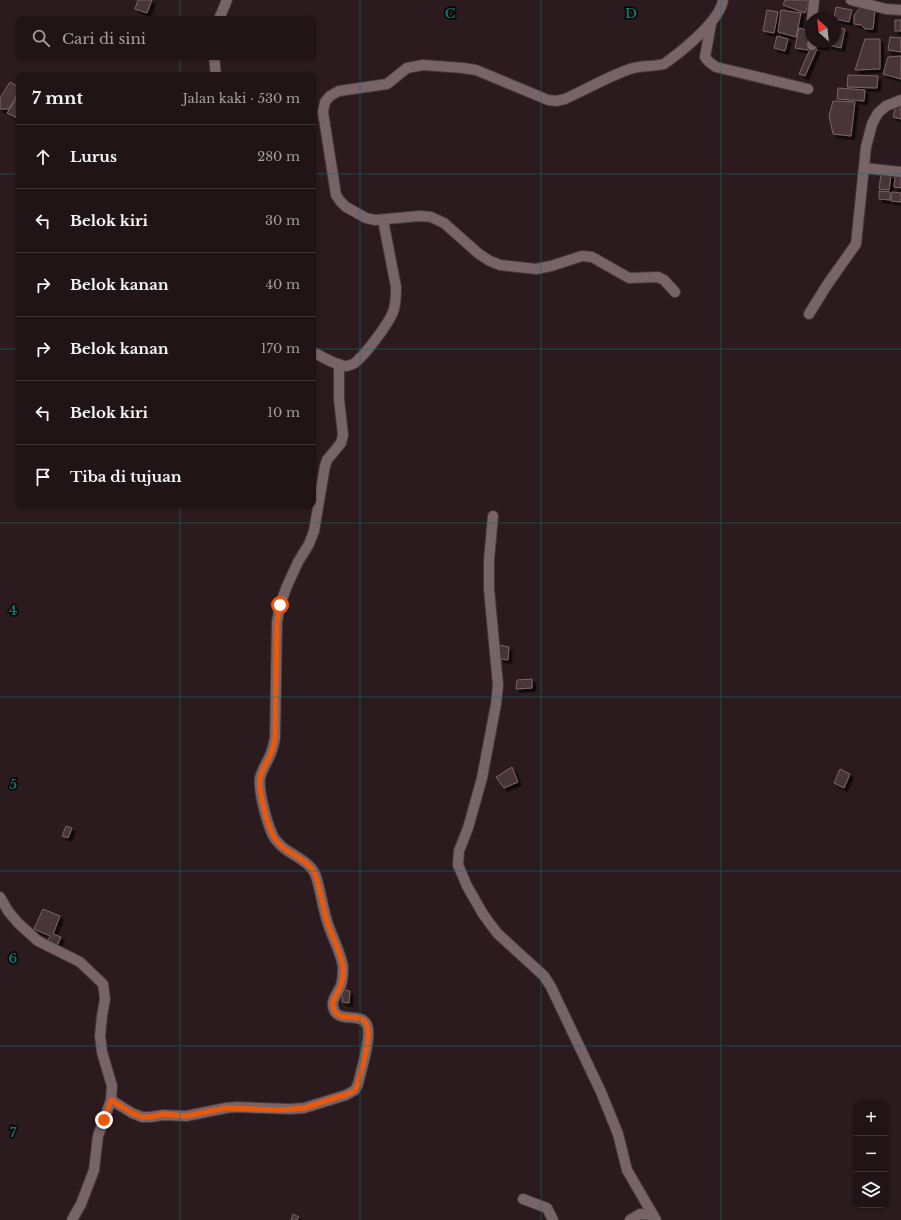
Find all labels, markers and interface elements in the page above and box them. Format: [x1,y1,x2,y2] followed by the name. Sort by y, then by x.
[445,5,456,22] text: C
[625,5,637,22] text: D
[805,12,841,48] north arrow
[16,16,316,60] search box
[30,27,52,49] icon: search
[62,29,146,48] text: Cari di sini
[32,88,83,109] text: 7 mnt
[183,90,300,107] text: Jalan kaki · 530 m
[32,146,54,168] icon: ahead
[70,147,117,166] text: Lurus
[257,148,300,165] text: 280 m
[32,210,54,232] icon: left
[70,211,148,230] text: Belok kiri
[265,212,300,229] text: 30 m
[32,274,54,296] icon: right
[70,275,169,294] text: Belok kanan
[265,276,300,293] text: 40 m
[32,338,54,360] icon: right
[70,339,169,358] text: Belok kanan
[261,340,300,357] text: 170 m
[32,402,54,424] icon: left
[70,403,148,422] text: Belok kiri
[267,404,300,421] text: 10 m
[32,466,54,488] icon: arrive
[70,467,182,486] text: Tiba di tujuan
[271,596,289,614] route start
[9,602,18,619] text: 4
[9,776,17,793] text: 5
[9,950,18,967] text: 6
[853,1100,889,1208] map controls
[853,1100,889,1136] button: +
[95,1111,113,1129] route end
[10,1124,17,1141] text: 7
[853,1136,889,1172] button: −
[853,1172,889,1208] button: layers

